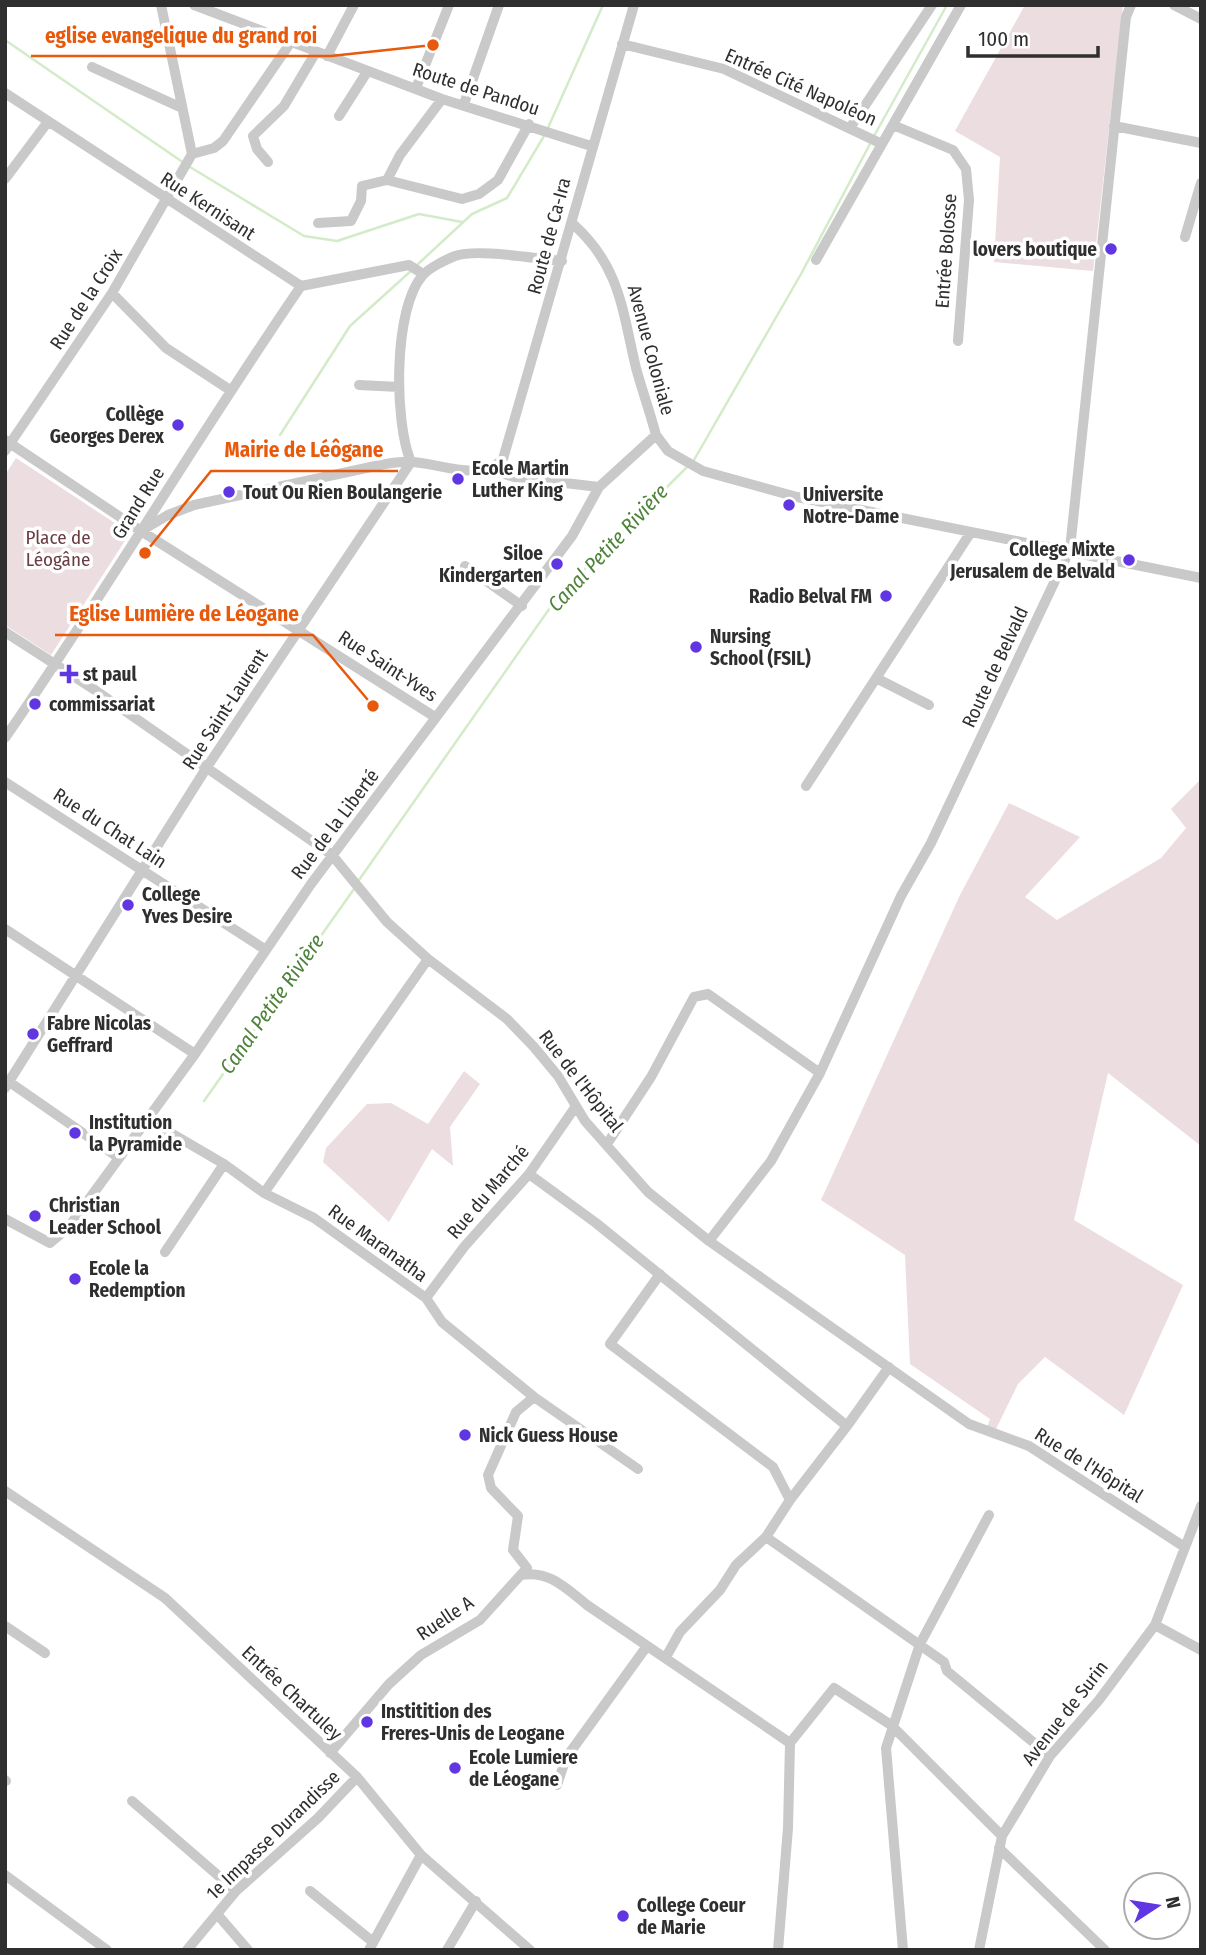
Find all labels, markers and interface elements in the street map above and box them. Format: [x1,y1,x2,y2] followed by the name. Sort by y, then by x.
[31,14,331,56] callout: eglise evangelique du grand roi
[968,14,1098,58] scale bar
[45,23,317,49] text: eglise evangelique du grand roi
[978,26,1029,52] text: 100 m
[722,43,880,131] street label: Entrée Cité Napoléon
[410,58,542,120] street label: Route de Pandou
[156,167,260,246] street label: Rue Kernisant
[522,175,576,297] street label: Route de Ca-Ira
[931,193,961,309] street label: Entrée Bolosse
[973,238,1097,261] place label: lovers boutique
[1103,241,1119,257] marker: lovers boutique
[45,244,127,354] street label: Rue de la Croix
[623,282,679,418] street label: Avenue Coloniale
[50,403,165,448] place label: Collège Georges Derex
[170,417,186,433] marker: Collège Georges Derex
[211,429,398,471] callout: Mairie de Léôgane
[225,437,384,463] text: Mairie de Léôgane
[472,457,569,502] place label: Ecole Martin Luther King
[107,463,169,543] street label: Grand Rue
[450,471,466,487] marker: Ecole Martin Luther King
[542,479,674,617] water label: Canal Petite Rivière
[243,481,442,504] place label: Tout Ou Rien Boulangerie
[803,483,899,528] place label: Universite Notre-Dame
[221,484,237,500] marker: Tout Ou Rien Boulangerie
[781,497,797,513] marker: Universite Notre-Dame
[25,526,91,571] park label: Place de Léogâne
[949,538,1115,583] place label: College Mixte Jerusalem de Belvald
[439,542,543,587] place label: Siloe Kindergarten
[1121,552,1137,568] marker: College Mixte Jerusalem de Belvald
[549,556,565,572] marker: Siloe Kindergarten
[749,585,872,608] place label: Radio Belval FM
[878,588,894,604] marker: Radio Belval FM
[55,593,313,635] callout: Eglise Lumière de Léogane
[69,601,299,627] text: Eglise Lumière de Léogane
[957,603,1033,731] street label: Route de Belvald
[334,625,442,707] street label: Rue Saint-Yves
[710,625,811,670] place label: Nursing School (FSIL)
[688,639,704,655] marker: Nursing School (FSIL)
[177,644,273,774] street label: Rue Saint-Laurent
[83,663,137,686] place label: st paul
[61,666,77,682] marker: st paul
[49,693,155,716] place label: commissariat
[27,696,43,712] marker: commissariat
[286,765,384,883] street label: Rue de la Liberté
[49,783,171,873] street label: Rue du Chat Lain
[141,883,233,928] place label: College Yves Desire
[120,897,136,913] marker: College Yves Desire
[214,929,330,1079] water label: Canal Petite Rivière
[47,1012,152,1057] place label: Fabre Nicolas Geffrard
[534,1025,628,1137] street label: Rue de l'Hôpital
[25,1026,41,1042] marker: Fabre Nicolas Geffrard
[89,1111,182,1156] place label: Institution la Pyramide
[67,1125,83,1141] marker: Institution la Pyramide
[442,1140,534,1244] street label: Rue du Marché
[49,1194,162,1239] place label: Christian Leader School
[324,1199,432,1287] street label: Rue Maranatha
[27,1208,43,1224] marker: Christian Leader School
[89,1257,186,1302] place label: Ecole la Redemption
[67,1271,83,1287] marker: Ecole la Redemption
[1031,1423,1147,1507] street label: Rue de l'Hôpital
[479,1424,618,1447] place label: Nick Guess House
[457,1427,473,1443] marker: Nick Guess House
[412,1591,478,1645] street label: Ruelle A
[237,1641,347,1746] street label: Entrée Chartuley
[1017,1656,1113,1770] street label: Avenue de Surin
[381,1700,565,1745] place label: Institition des Freres-Unis de Leogane
[359,1714,375,1730] marker: Institition des Freres-Unis de Leogane
[469,1746,578,1791] place label: Ecole Lumiere de Léogane
[447,1760,463,1776] marker: Ecole Lumiere de Léogane
[201,1765,345,1905] street label: 1e Impasse Durandisse
[1122,1871,1192,1941] north arrow
[637,1894,746,1939] place label: College Coeur de Marie
[1161,1895,1186,1911] text: N
[615,1908,631,1924] marker: College Coeur de Marie

